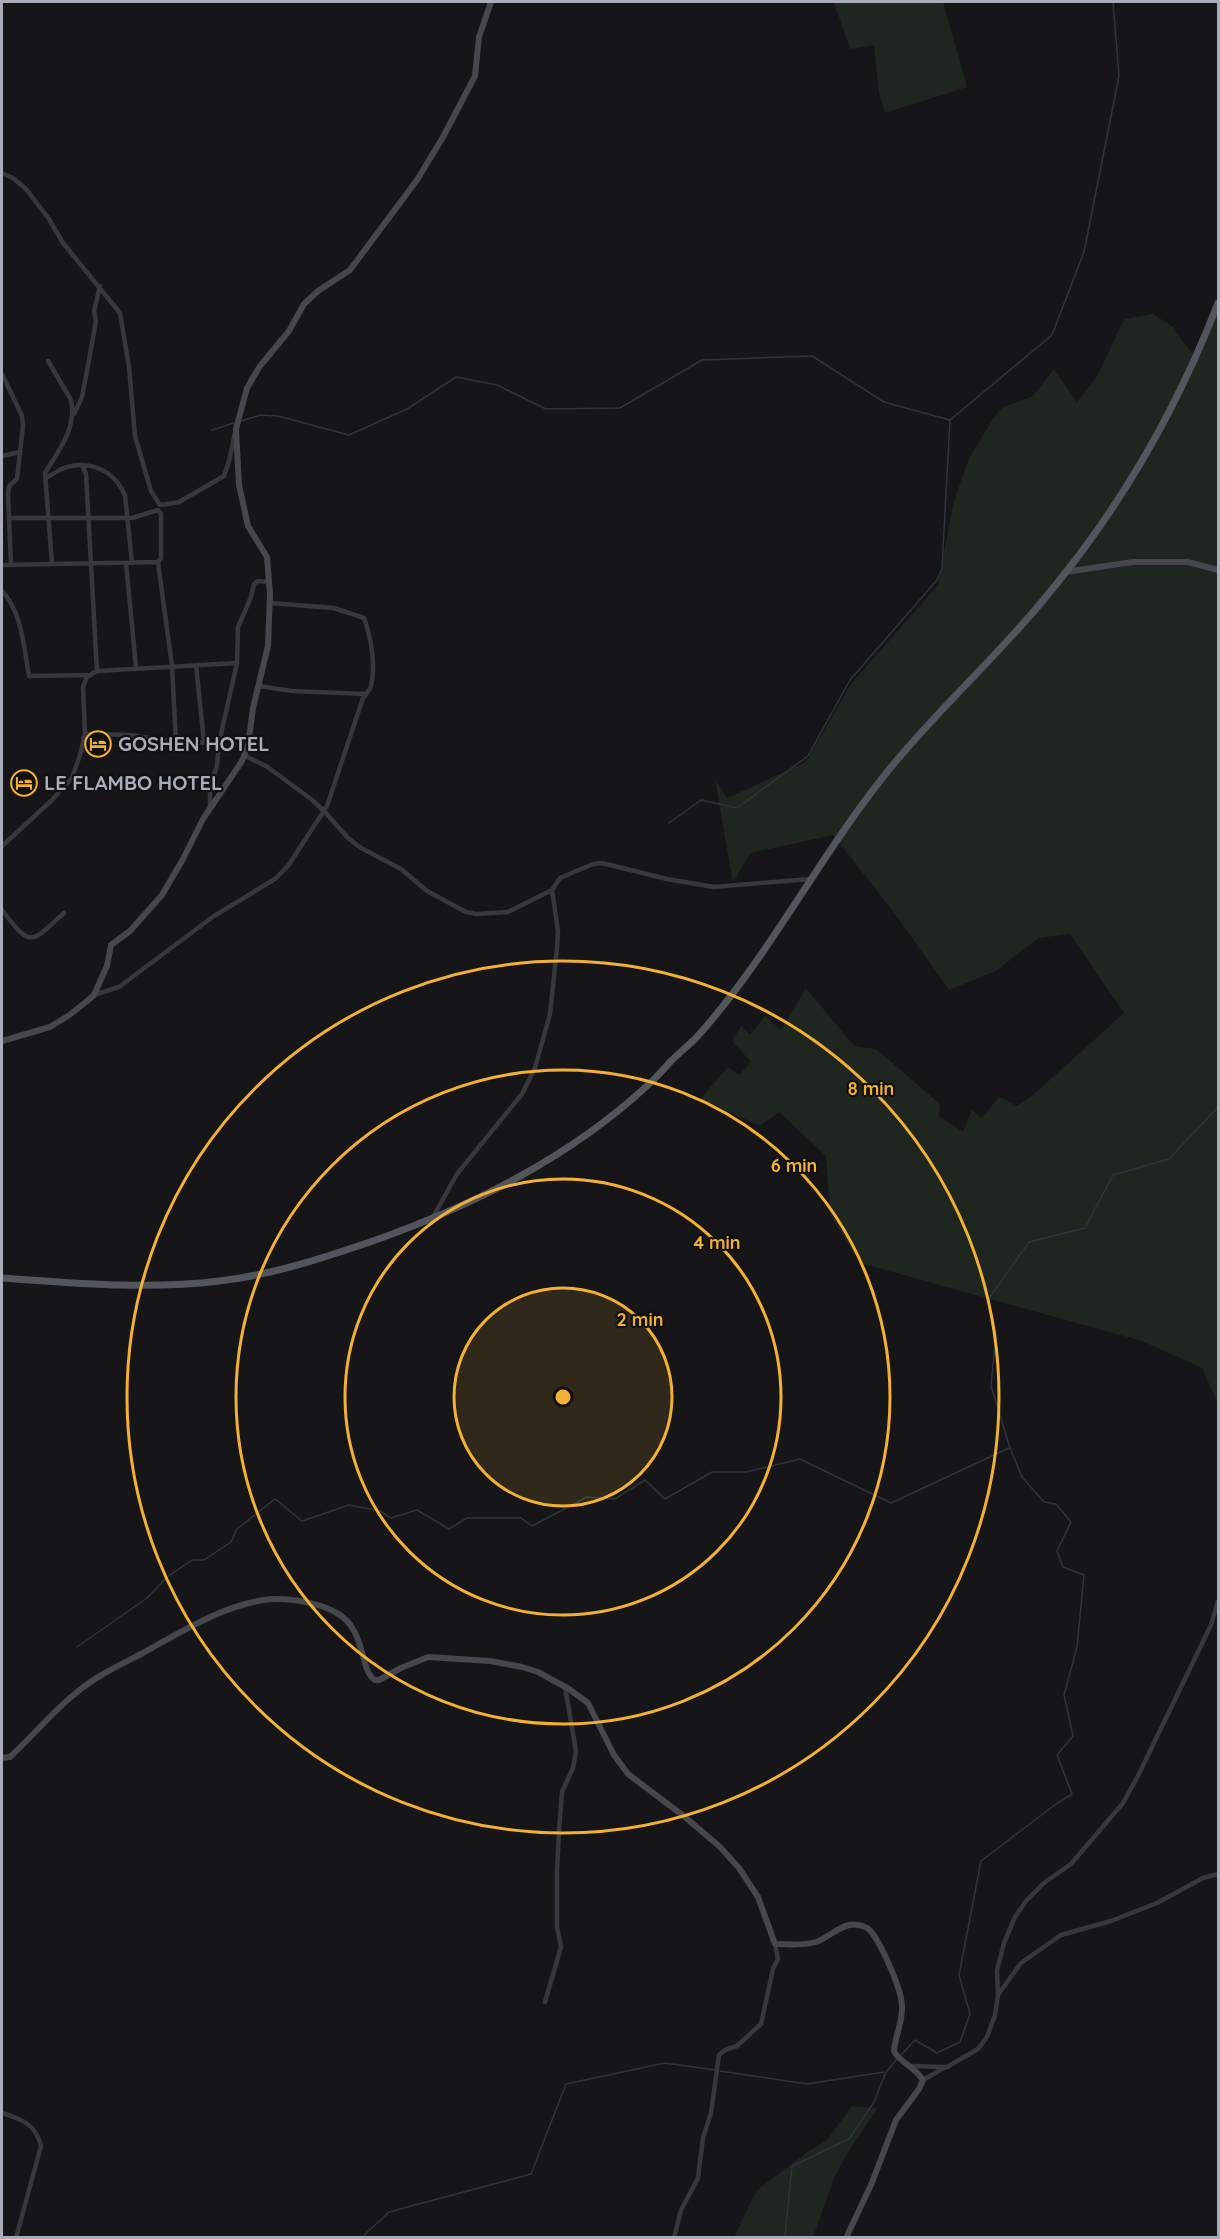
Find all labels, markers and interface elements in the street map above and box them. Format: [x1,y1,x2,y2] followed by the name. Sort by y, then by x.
[83,729,113,759] hotel icon: GOSHEN HOTEL
[118,731,270,756] place label: GOSHEN HOTEL
[9,768,39,798] hotel icon: LE FLAMBO HOTEL
[44,770,222,795] place label: LE FLAMBO HOTEL
[848,1077,894,1100] text: 8 min
[771,1154,817,1177] text: 6 min
[693,1231,741,1254] text: 4 min
[617,1308,663,1331] text: 2 min
[553,1387,573,1407] centre of rings

